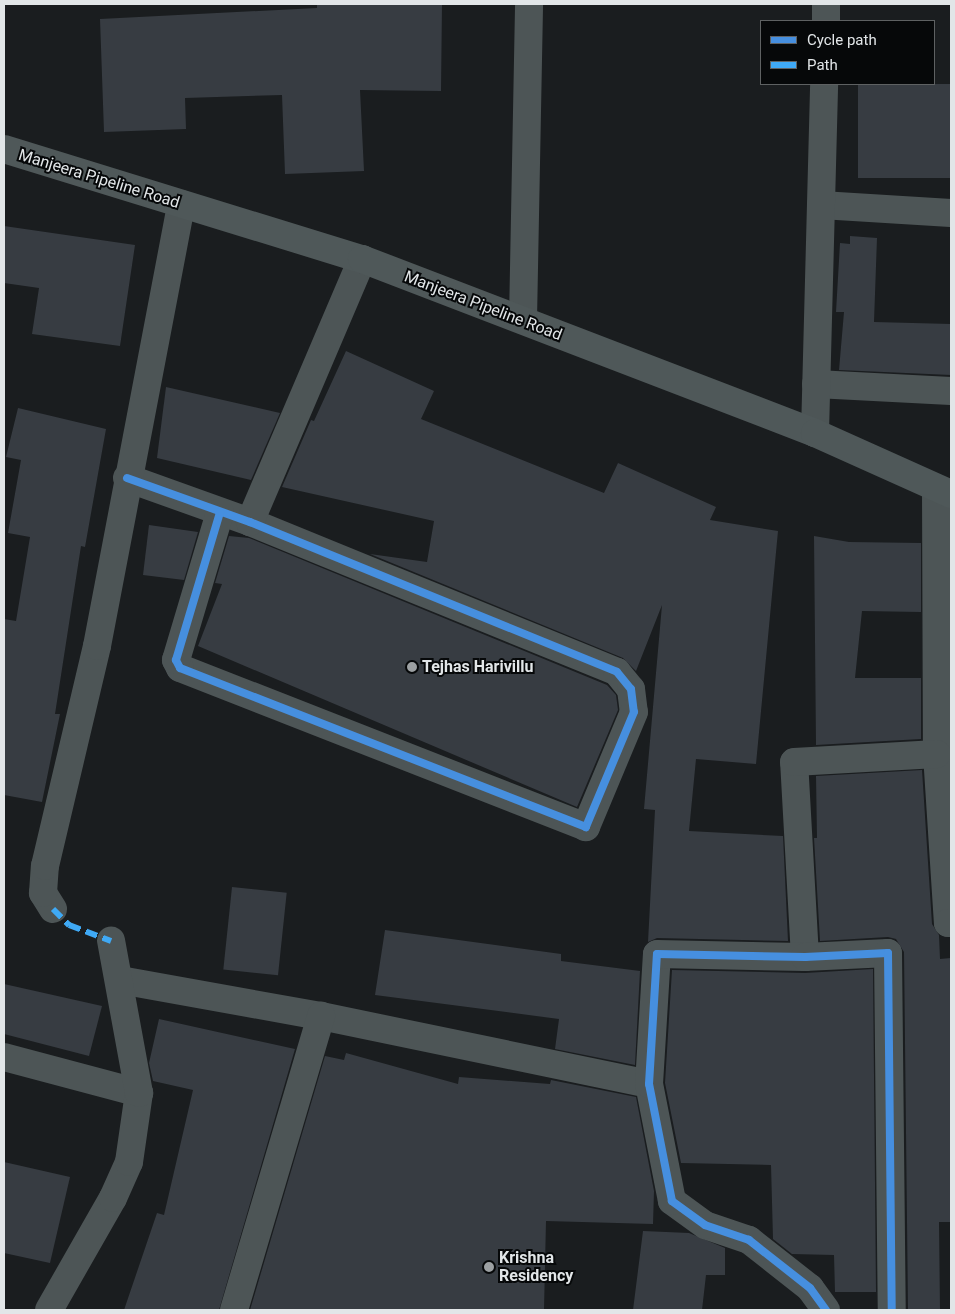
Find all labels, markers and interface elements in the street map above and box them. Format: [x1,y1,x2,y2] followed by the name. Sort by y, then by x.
[760,20,935,85] legend
[807,31,877,49] text: Cycle path
[807,56,838,74] text: Path
[16,145,182,213] street label: Manjeera Pipeline Road
[401,267,565,345] street label: Manjeera Pipeline Road
[422,657,533,677] place label: Tejhas Harivillu
[406,661,418,673] marker: Tejhas Harivillu
[499,1248,573,1286] place label: Krishna Residency
[483,1261,495,1273] marker: Krishna Residency

